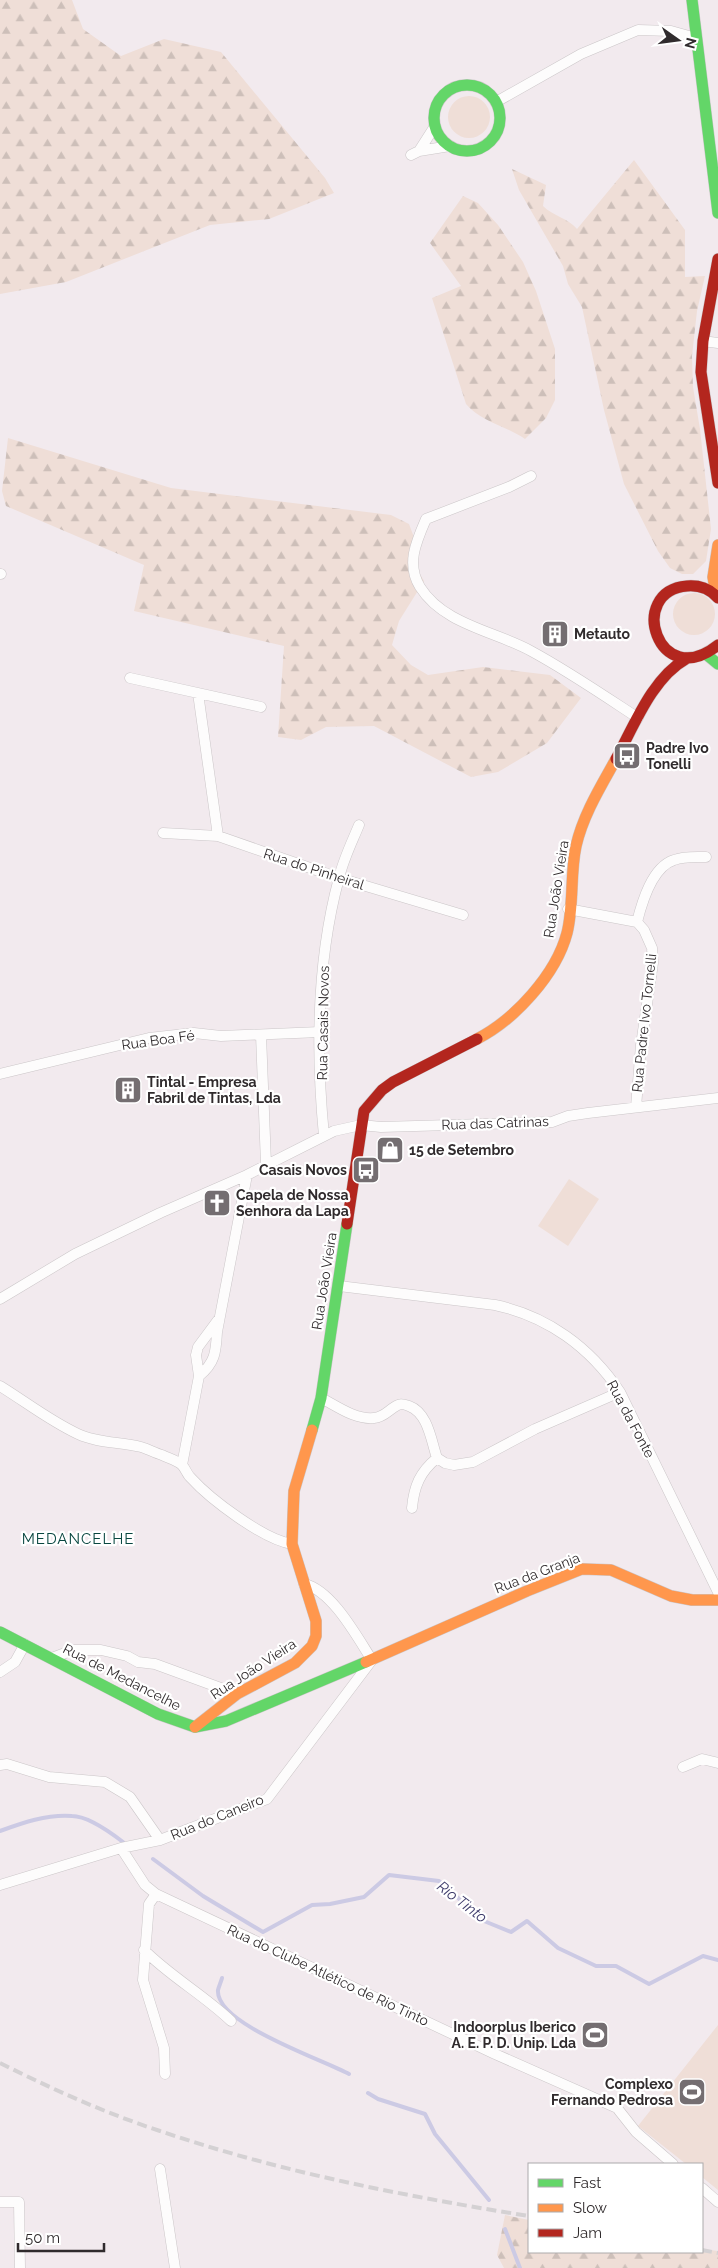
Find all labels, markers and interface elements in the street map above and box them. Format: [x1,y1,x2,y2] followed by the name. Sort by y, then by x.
[653,15,703,65] north arrow
[682,36,700,50] text: N
[540,619,570,649] building icon: Metauto
[574,626,631,642] place label: Metauto
[646,740,709,772] place label: Padre Ivo Tonelli
[612,741,642,771] bus stop icon: Padre Ivo Tonelli
[540,839,572,939] street label: Rua João Vieira
[262,845,367,893] street label: Rua do Pinheiral
[629,953,659,1093] street label: Rua Padre Ivo Tornelli
[314,965,332,1080] street label: Rua Casais Novos
[121,1027,195,1053] street label: Rua Boa Fé
[147,1074,281,1106] place label: Tintal - Empresa Fabril de Tintas, Lda
[113,1075,143,1105] building icon: Tintal - Empresa Fabril de Tintas, Lda
[441,1113,549,1133] street label: Rua das Catrinas
[375,1135,405,1165] shop icon: 15 de Setembro
[409,1142,515,1158] place label: 15 de Setembro
[351,1155,381,1185] bus stop icon: Casais Novos
[259,1162,347,1178] place label: Casais Novos
[236,1187,349,1219] place label: Capela de Nossa Senhora da Lapa
[202,1188,232,1218] church icon: Capela de Nossa Senhora da Lapa
[308,1231,340,1331] street label: Rua João Vieira
[604,1378,658,1460] street label: Rua da Fonte
[22,1530,134,1548] district label: MEDANCELHE
[492,1549,582,1597] street label: Rua da Granja
[207,1635,299,1703] street label: Rua João Vieira
[60,1640,184,1714] street label: Rua de Medancelhe
[168,1791,266,1843] street label: Rua do Caneiro
[433,1877,491,1927] water label: Rio Tinto
[225,1921,431,2029] street label: Rua do Clube Atlético de Rio Tinto
[452,2019,577,2051] place label: Indoorplus Iberico A. E. P. D. Unip. Lda
[580,2020,610,2050] sports icon: Indoorplus Iberico A. E. P. D. Unip. Lda
[551,2076,674,2108] place label: Complexo Fernando Pedrosa
[677,2077,707,2107] sports icon: Complexo Fernando Pedrosa
[528,2163,703,2253] legend
[573,2174,601,2192] text: Fast
[573,2199,607,2217] text: Slow
[18,2220,104,2252] scale bar
[573,2224,602,2242] text: Jam
[25,2229,60,2247] text: 50 m

